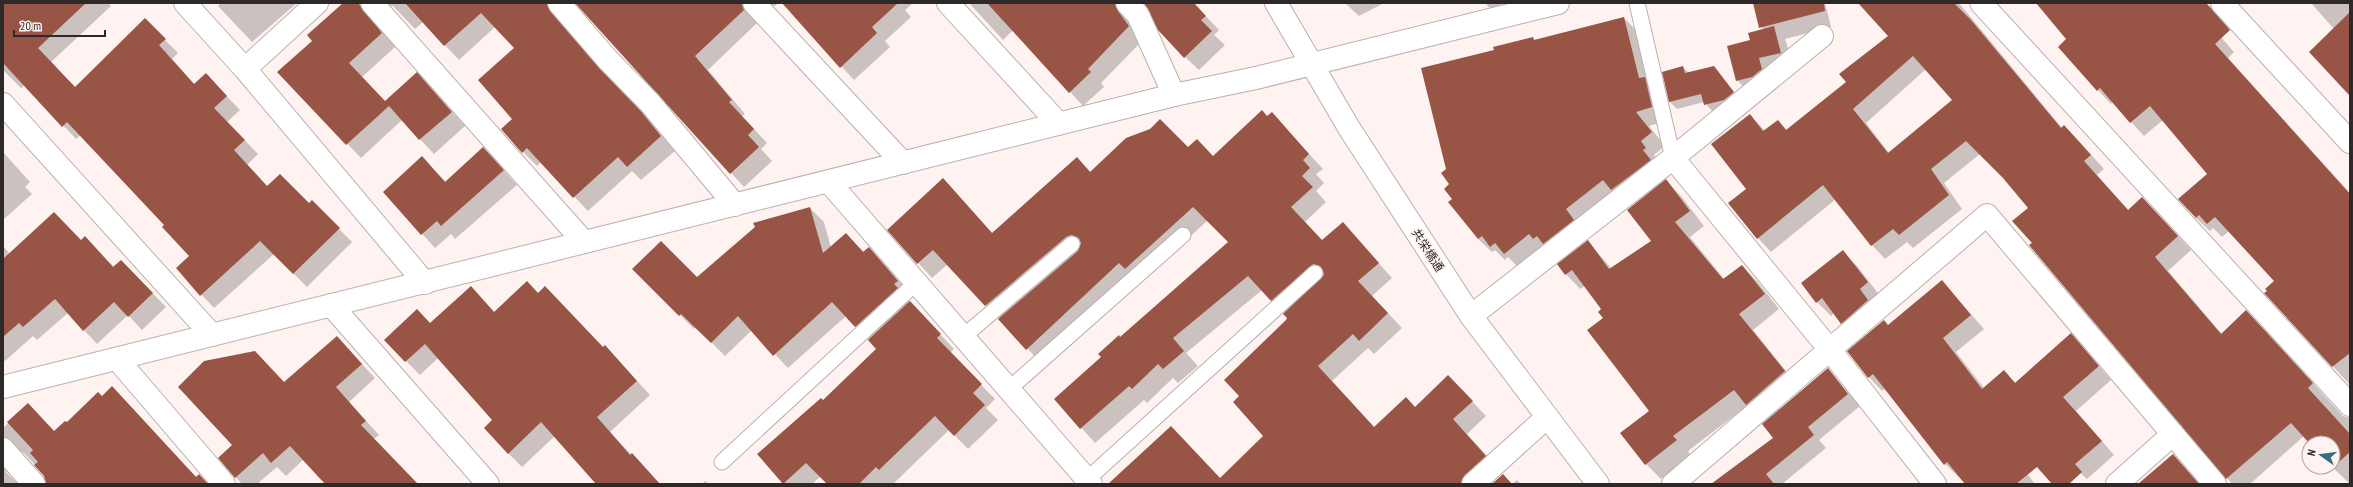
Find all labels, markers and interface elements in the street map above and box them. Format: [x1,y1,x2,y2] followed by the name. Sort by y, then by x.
[14,12,105,38] scale bar
[20,18,41,33] text: 20 m
[1409,226,1447,274] street label: 共栄橋通
[2301,435,2341,475] north arrow
[2304,448,2319,457] text: N

